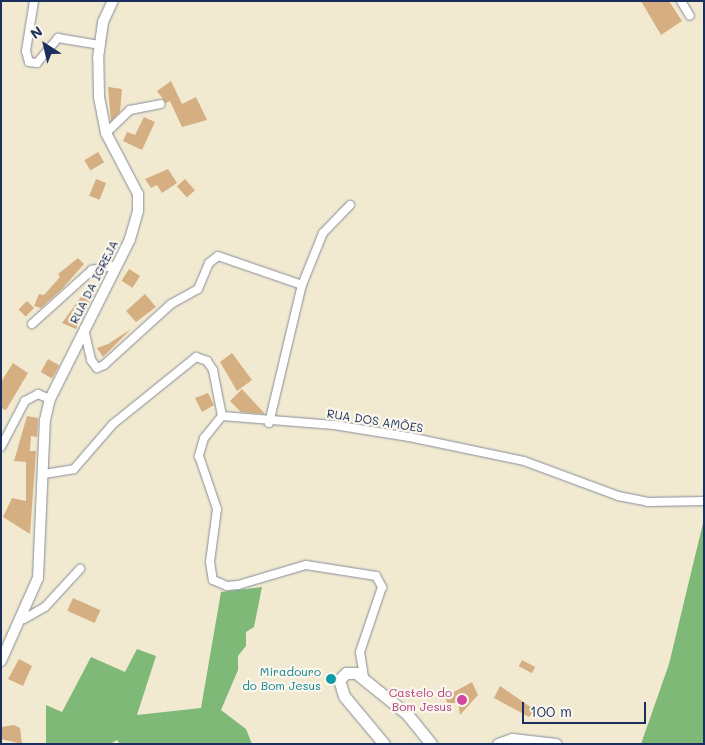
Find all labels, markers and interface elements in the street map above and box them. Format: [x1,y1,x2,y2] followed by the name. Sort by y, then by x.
[20,20,70,70] north arrow
[26,21,46,43] text: N
[67,238,121,326] street label: RUA DA IGREJA
[326,406,424,436] street label: RUA DOS AMÕES
[242,665,321,693] place label: Miradouro do Bom Jesus
[325,673,337,685] marker: Miradouro do Bom Jesus
[389,686,452,714] place label: Castelo do Bom Jesus
[525,692,649,724] scale bar
[456,694,468,706] marker: Castelo do Bom Jesus
[530,701,572,721] text: 100 m

